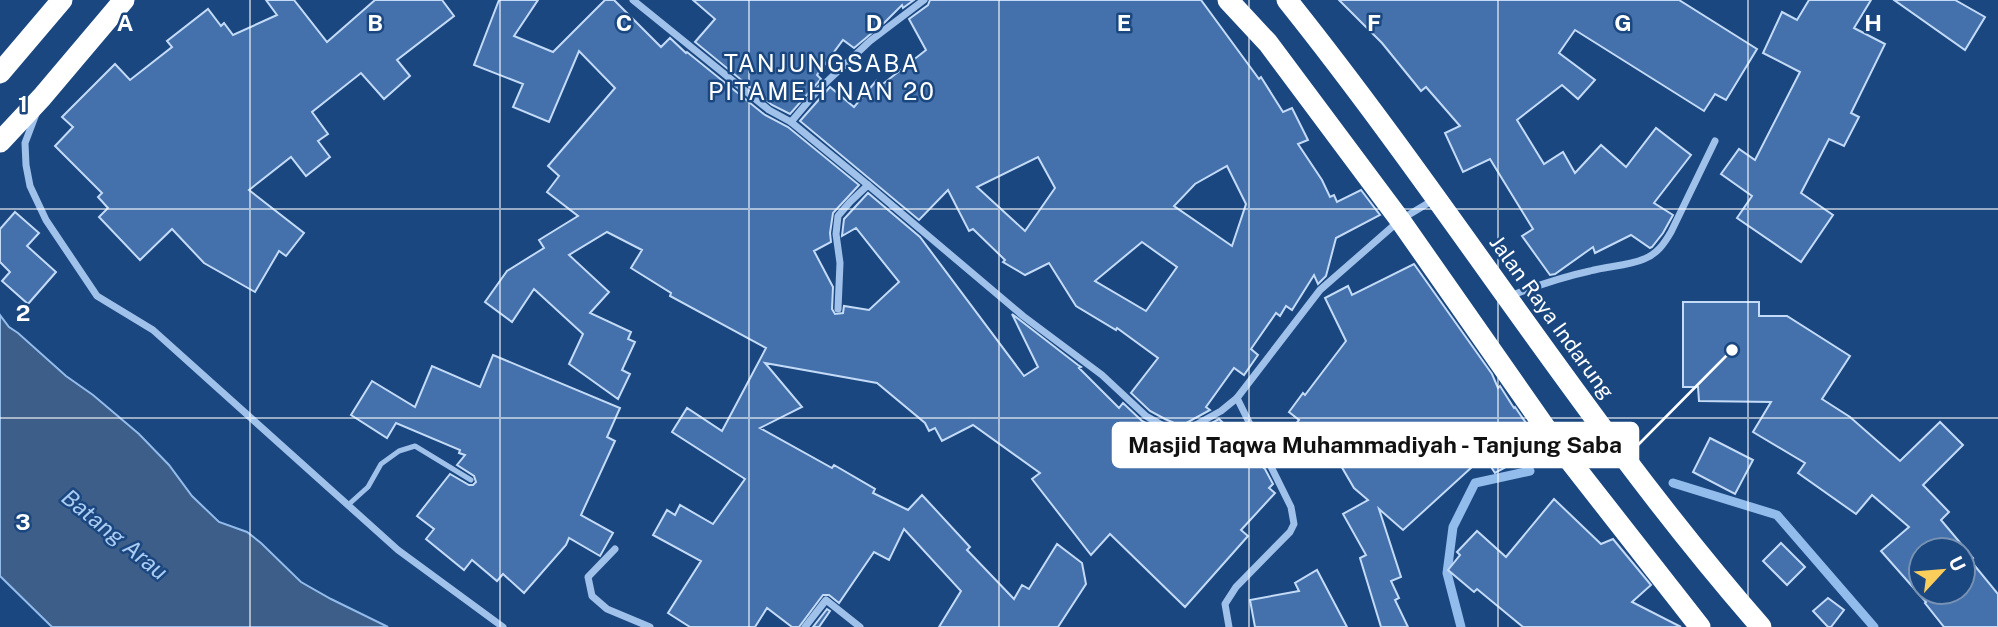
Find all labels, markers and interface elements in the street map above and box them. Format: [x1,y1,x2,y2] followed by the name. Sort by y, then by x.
[117,9,134,36] text: A
[367,9,383,36] text: B
[616,9,632,36] text: C
[866,9,882,36] text: D
[1117,9,1131,36] text: E
[1367,9,1381,36] text: F
[1614,9,1632,36] text: G
[1864,9,1882,36] text: H
[708,49,936,105] district label: TANJUNGSABA PITAMEH NAN 20
[18,90,28,117] text: 1
[1484,230,1620,404] street label: Jalan Raya Indarung
[16,299,30,326] text: 2
[1113,423,1638,467] callout: Masjid Taqwa Muhammadiyah - Tanjung Saba
[1128,431,1622,458] text: Masjid Taqwa Muhammadiyah - Tanjung Saba
[57,483,173,585] water label: Batang Arau
[15,508,31,535] text: 3
[1907,536,1977,606] north arrow
[1944,553,1970,575] text: U

